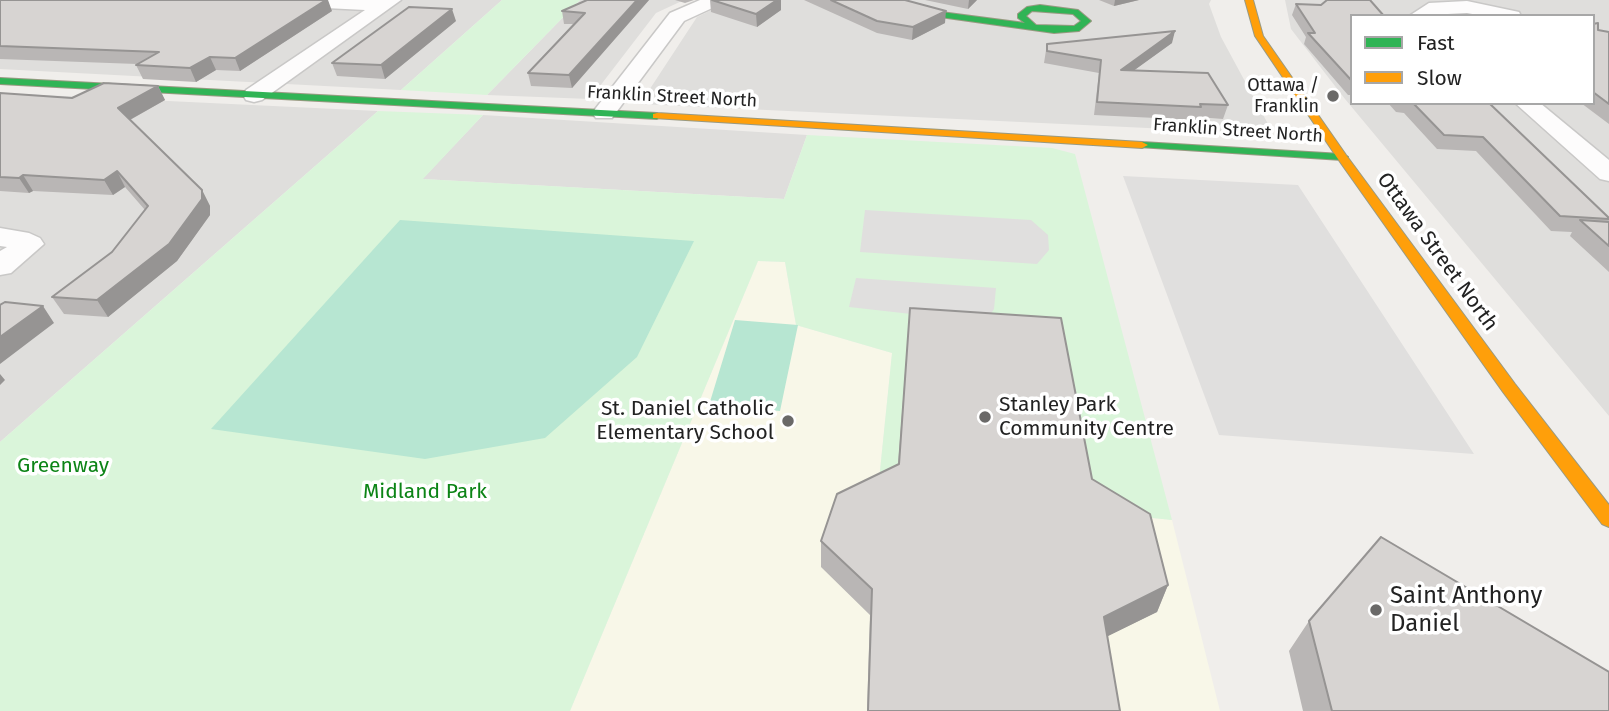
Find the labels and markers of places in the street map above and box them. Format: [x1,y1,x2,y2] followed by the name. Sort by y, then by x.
[1247,75,1319,118] place label: Ottawa / Franklin
[1325,88,1341,104] marker: Ottawa / Franklin
[999,392,1174,442] place label: Stanley Park Community Centre
[596,396,774,446] place label: St. Daniel Catholic Elementary School
[977,409,993,425] marker: Stanley Park Community Centre
[780,413,796,429] marker: St. Daniel Catholic Elementary School
[1390,582,1542,638] place label: Saint Anthony Daniel
[1368,602,1384,618] marker: Saint Anthony Daniel

